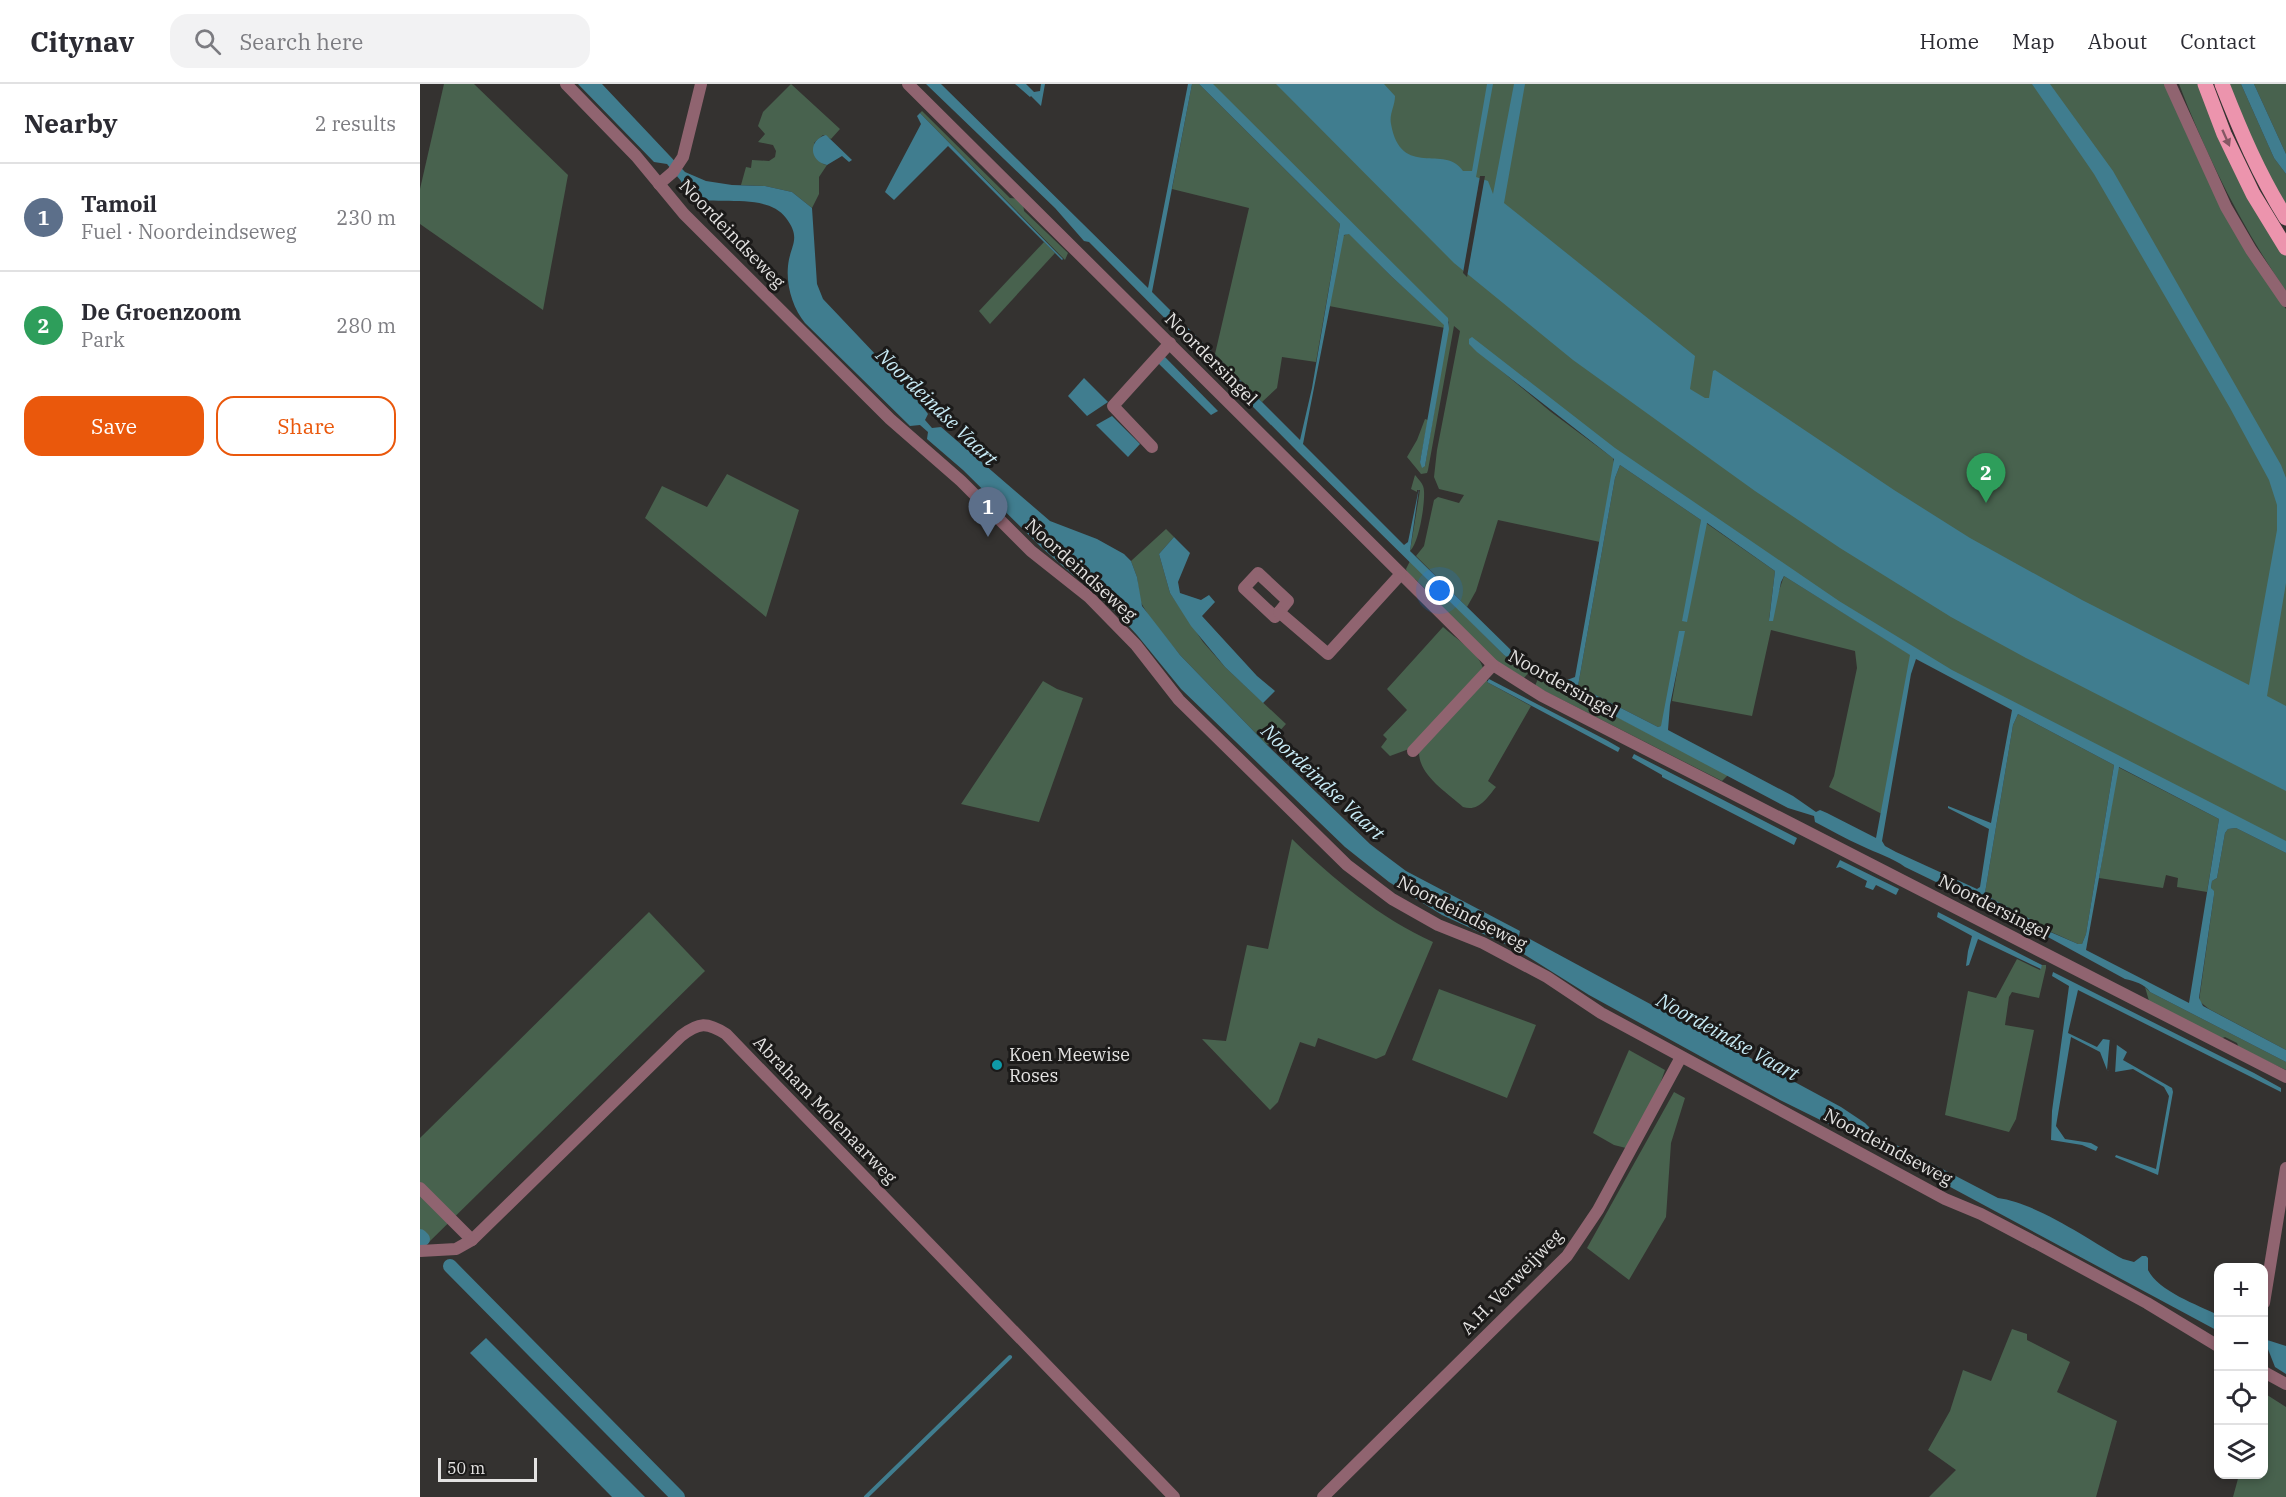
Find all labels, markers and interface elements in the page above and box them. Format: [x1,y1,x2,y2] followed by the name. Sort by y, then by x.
[170,14,590,68] search box
[30,23,134,60] text: Citynav
[191,25,224,58] icon: search
[239,27,363,56] text: Search here
[1919,27,1979,55] text: Home
[2012,27,2055,55] text: Map
[2088,27,2147,55] text: About
[2180,27,2256,55] text: Contact
[24,106,118,140] text: Nearby
[315,110,396,137] text: 2 results
[2222,130,2231,147] one-way arrow
[674,174,790,293] street label: Noordeindseweg
[81,189,157,218] text: Tamoil
[38,204,50,231] text: 1
[336,204,396,231] text: 230 m
[81,218,297,245] text: Fuel · Noordeindseweg
[81,297,241,326] text: De Groenzoom
[1160,308,1262,410] street label: Noordersingel
[38,312,50,339] text: 2
[336,312,396,339] text: 280 m
[81,326,125,353] text: Park
[870,341,1005,472] water label: Noordeindse Vaart
[24,396,204,456] button: Save
[216,396,396,456] button: Share
[1966,454,2006,503] pin: 2
[968,488,1008,537] pin: 1
[1021,513,1142,626] street label: Noordeindseweg
[1425,576,1454,605] your location
[1504,644,1622,723] street label: Noordersingel
[1255,717,1392,846] water label: Noordeindse Vaart
[1935,869,2054,944] street label: Noordersingel
[1393,870,1531,955] street label: Noordeindseweg
[1651,986,1805,1087] water label: Noordeindse Vaart
[749,1031,902,1189] street label: Abraham Molenaarweg
[1009,1043,1130,1087] place label: Koen Meewise Roses
[990,1058,1004,1072] marker: Koen Meewise Roses
[1820,1103,1957,1190] street label: Noordeindseweg
[1456,1224,1568,1339] street label: A.H. Verweijweg
[2214,1263,2268,1479] map controls
[2214,1263,2268,1317] button: +
[2214,1317,2268,1371] button: −
[2214,1371,2268,1425] button: locate
[2214,1425,2268,1479] button: layers
[438,1455,537,1482] scale bar
[447,1458,485,1478] text: 50 m

